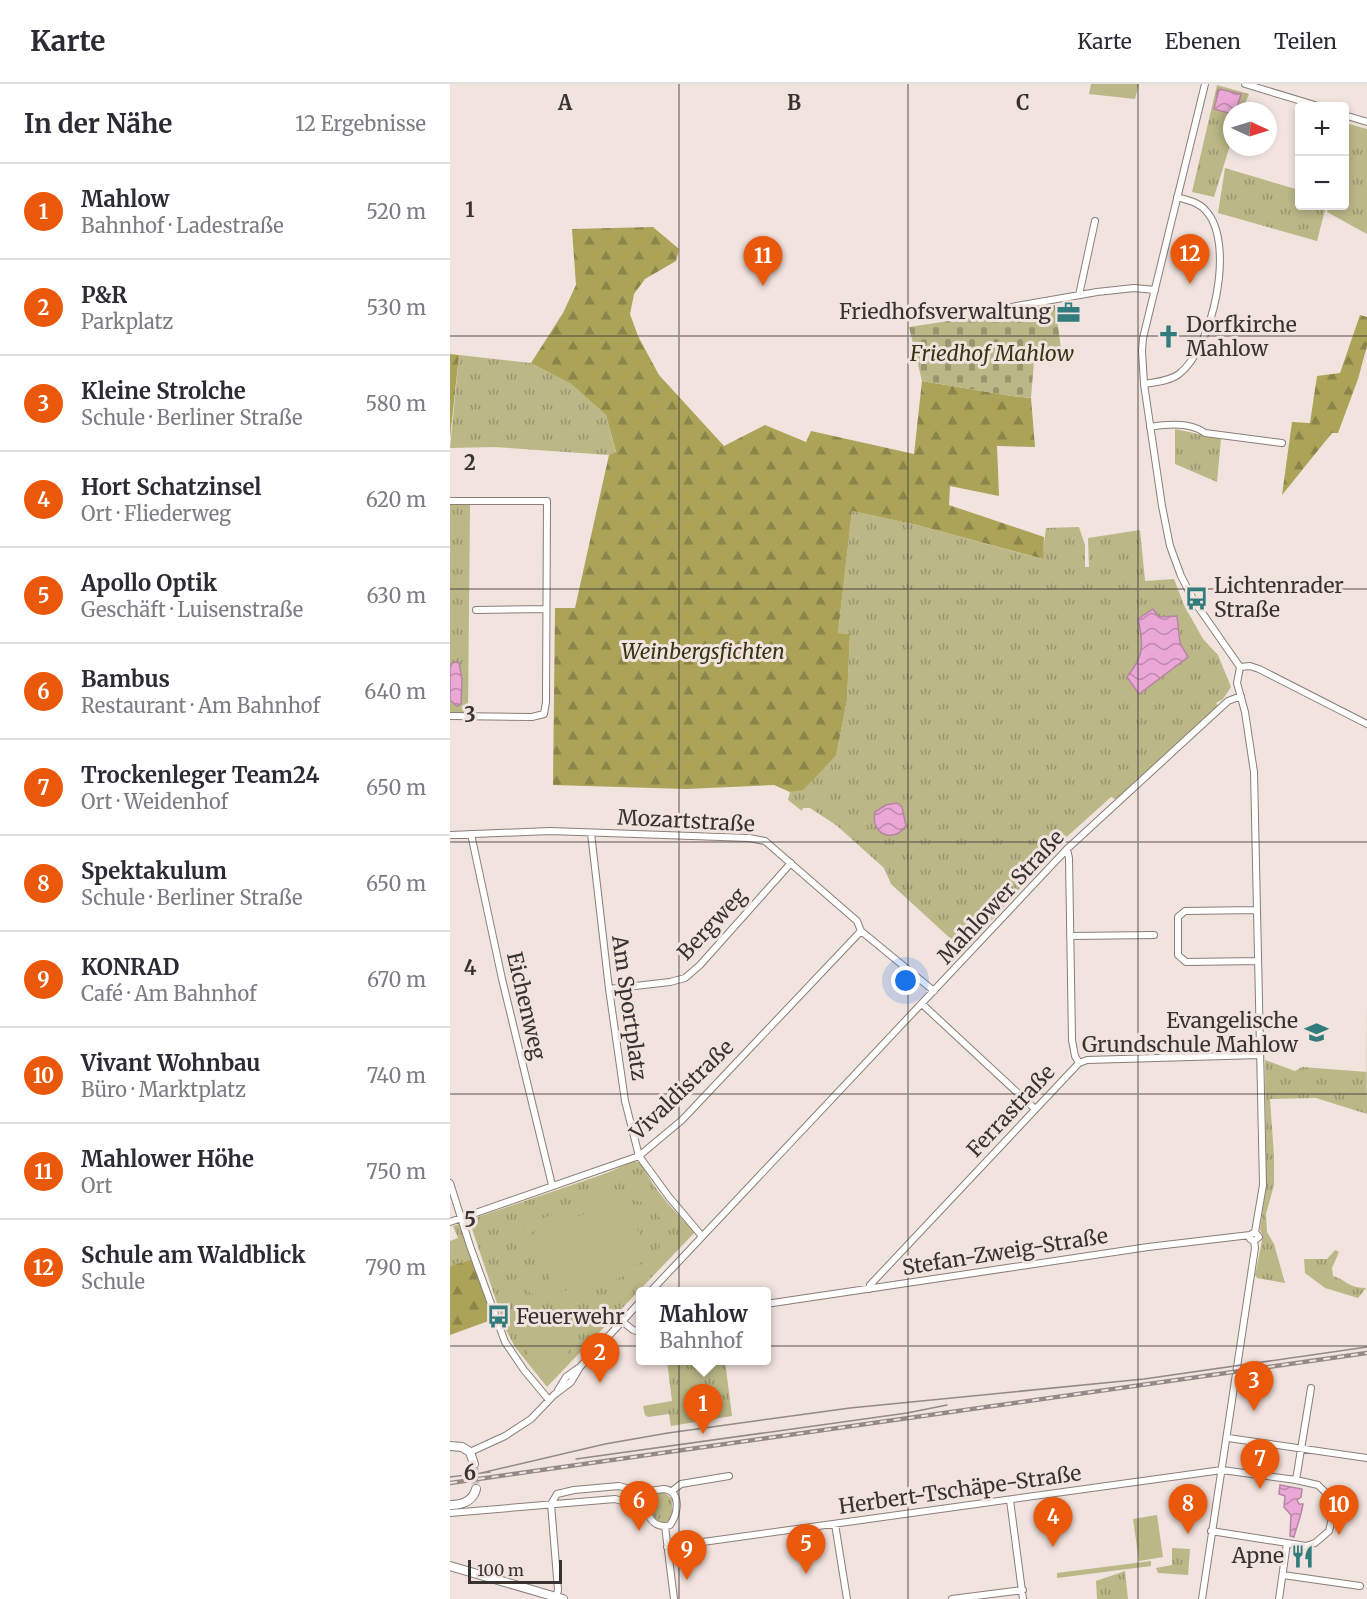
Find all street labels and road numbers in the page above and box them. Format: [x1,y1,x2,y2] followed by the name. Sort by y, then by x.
[617,803,755,838] street label: Mozartstraße
[932,824,1070,969] street label: Mahlower Straße
[671,882,752,965] street label: Bergweg
[606,933,653,1082] street label: Am Sportplatz
[501,949,552,1063] street label: Eichenweg
[624,1034,739,1146] street label: Vivaldistraße
[961,1059,1060,1163] street label: Ferrastraße
[900,1222,1110,1281] street label: Stefan-Zweig-Straße
[837,1459,1083,1520] street label: Herbert-Tschäpe-Straße

